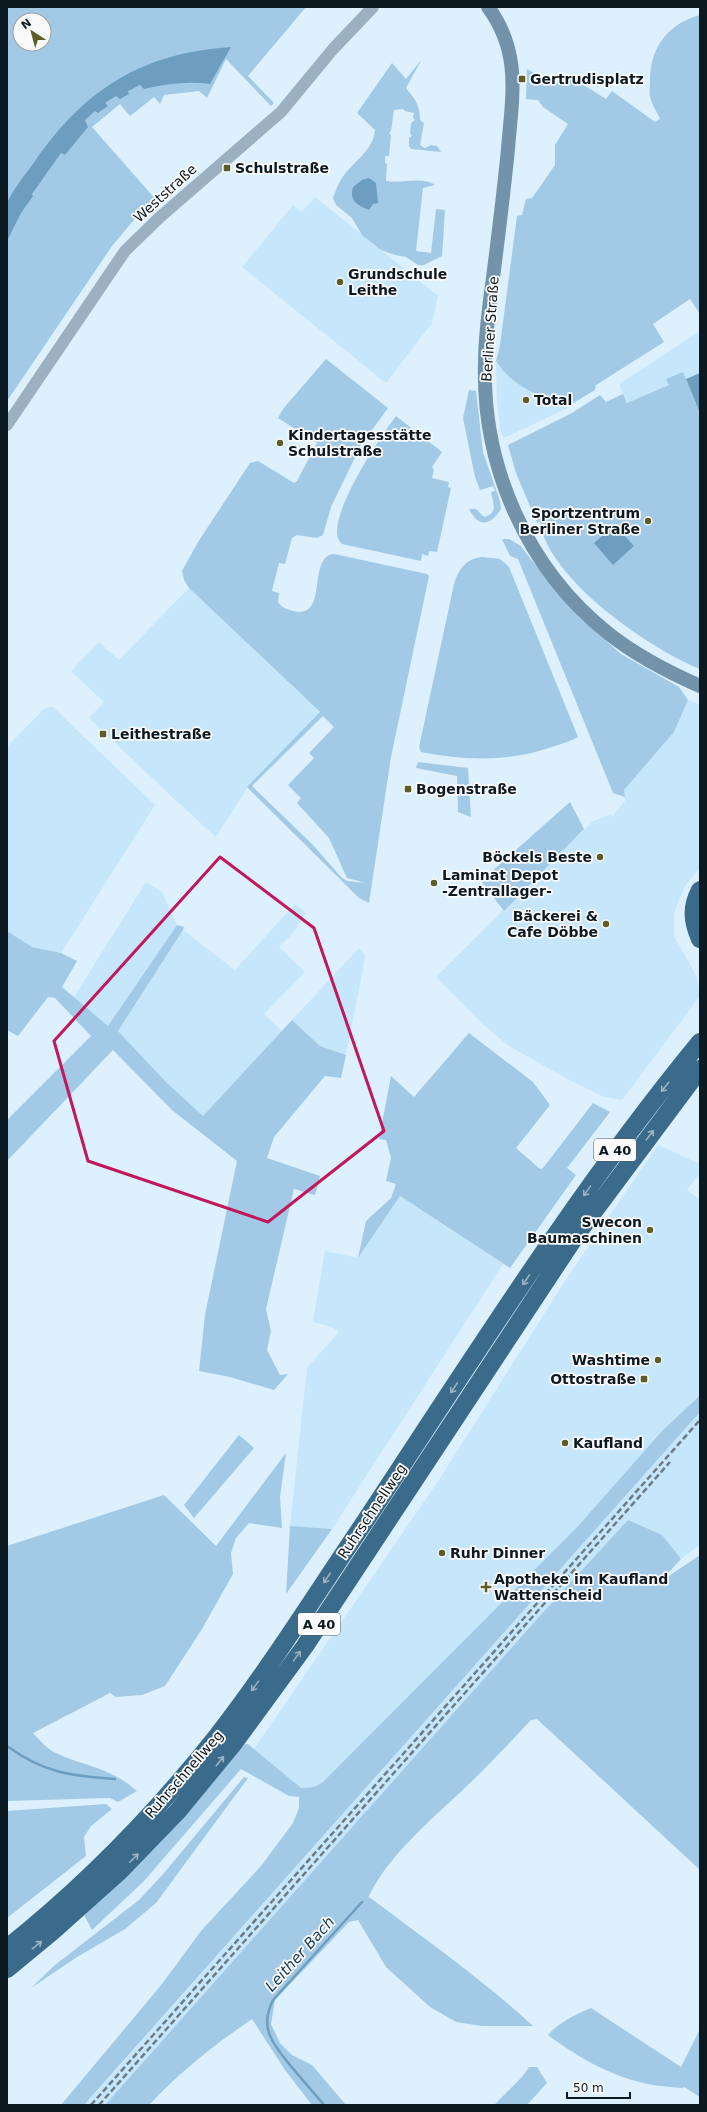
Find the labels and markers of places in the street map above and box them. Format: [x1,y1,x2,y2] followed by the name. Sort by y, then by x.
[530,71,644,87] place label: Gertrudisplatz
[517,74,527,84] marker: Gertrudisplatz
[235,160,329,176] place label: Schulstraße
[222,163,232,173] marker: Schulstraße
[348,266,447,298] place label: Grundschule Leithe
[335,277,345,287] marker: Grundschule Leithe
[534,392,572,408] place label: Total
[521,395,531,405] marker: Total
[288,427,431,459] place label: Kindertagesstätte Schulstraße
[275,438,285,448] marker: Kindertagesstätte Schulstraße
[519,505,640,537] place label: Sportzentrum Berliner Straße
[643,516,653,526] marker: Sportzentrum Berliner Straße
[111,726,211,742] place label: Leithestraße
[98,729,108,739] marker: Leithestraße
[416,781,517,797] place label: Bogenstraße
[403,784,413,794] marker: Bogenstraße
[482,849,592,865] place label: Böckels Beste
[595,852,605,862] marker: Böckels Beste
[442,867,558,899] place label: Laminat Depot -Zentrallager-
[429,878,439,888] marker: Laminat Depot -Zentrallager-
[507,908,598,940] place label: Bäckerei & Cafe Döbbe
[601,919,611,929] marker: Bäckerei & Cafe Döbbe
[527,1214,642,1246] place label: Swecon Baumaschinen
[645,1225,655,1235] marker: Swecon Baumaschinen
[572,1352,650,1368] place label: Washtime
[653,1355,663,1365] marker: Washtime
[550,1371,636,1387] place label: Ottostraße
[639,1374,649,1384] marker: Ottostraße
[573,1435,643,1451] place label: Kaufland
[560,1438,570,1448] marker: Kaufland
[450,1545,545,1561] place label: Ruhr Dinner
[437,1548,447,1558] marker: Ruhr Dinner
[494,1571,668,1603] place label: Apotheke im Kaufland Wattenscheid
[481,1582,491,1592] marker: Apotheke im Kaufland Wattenscheid

